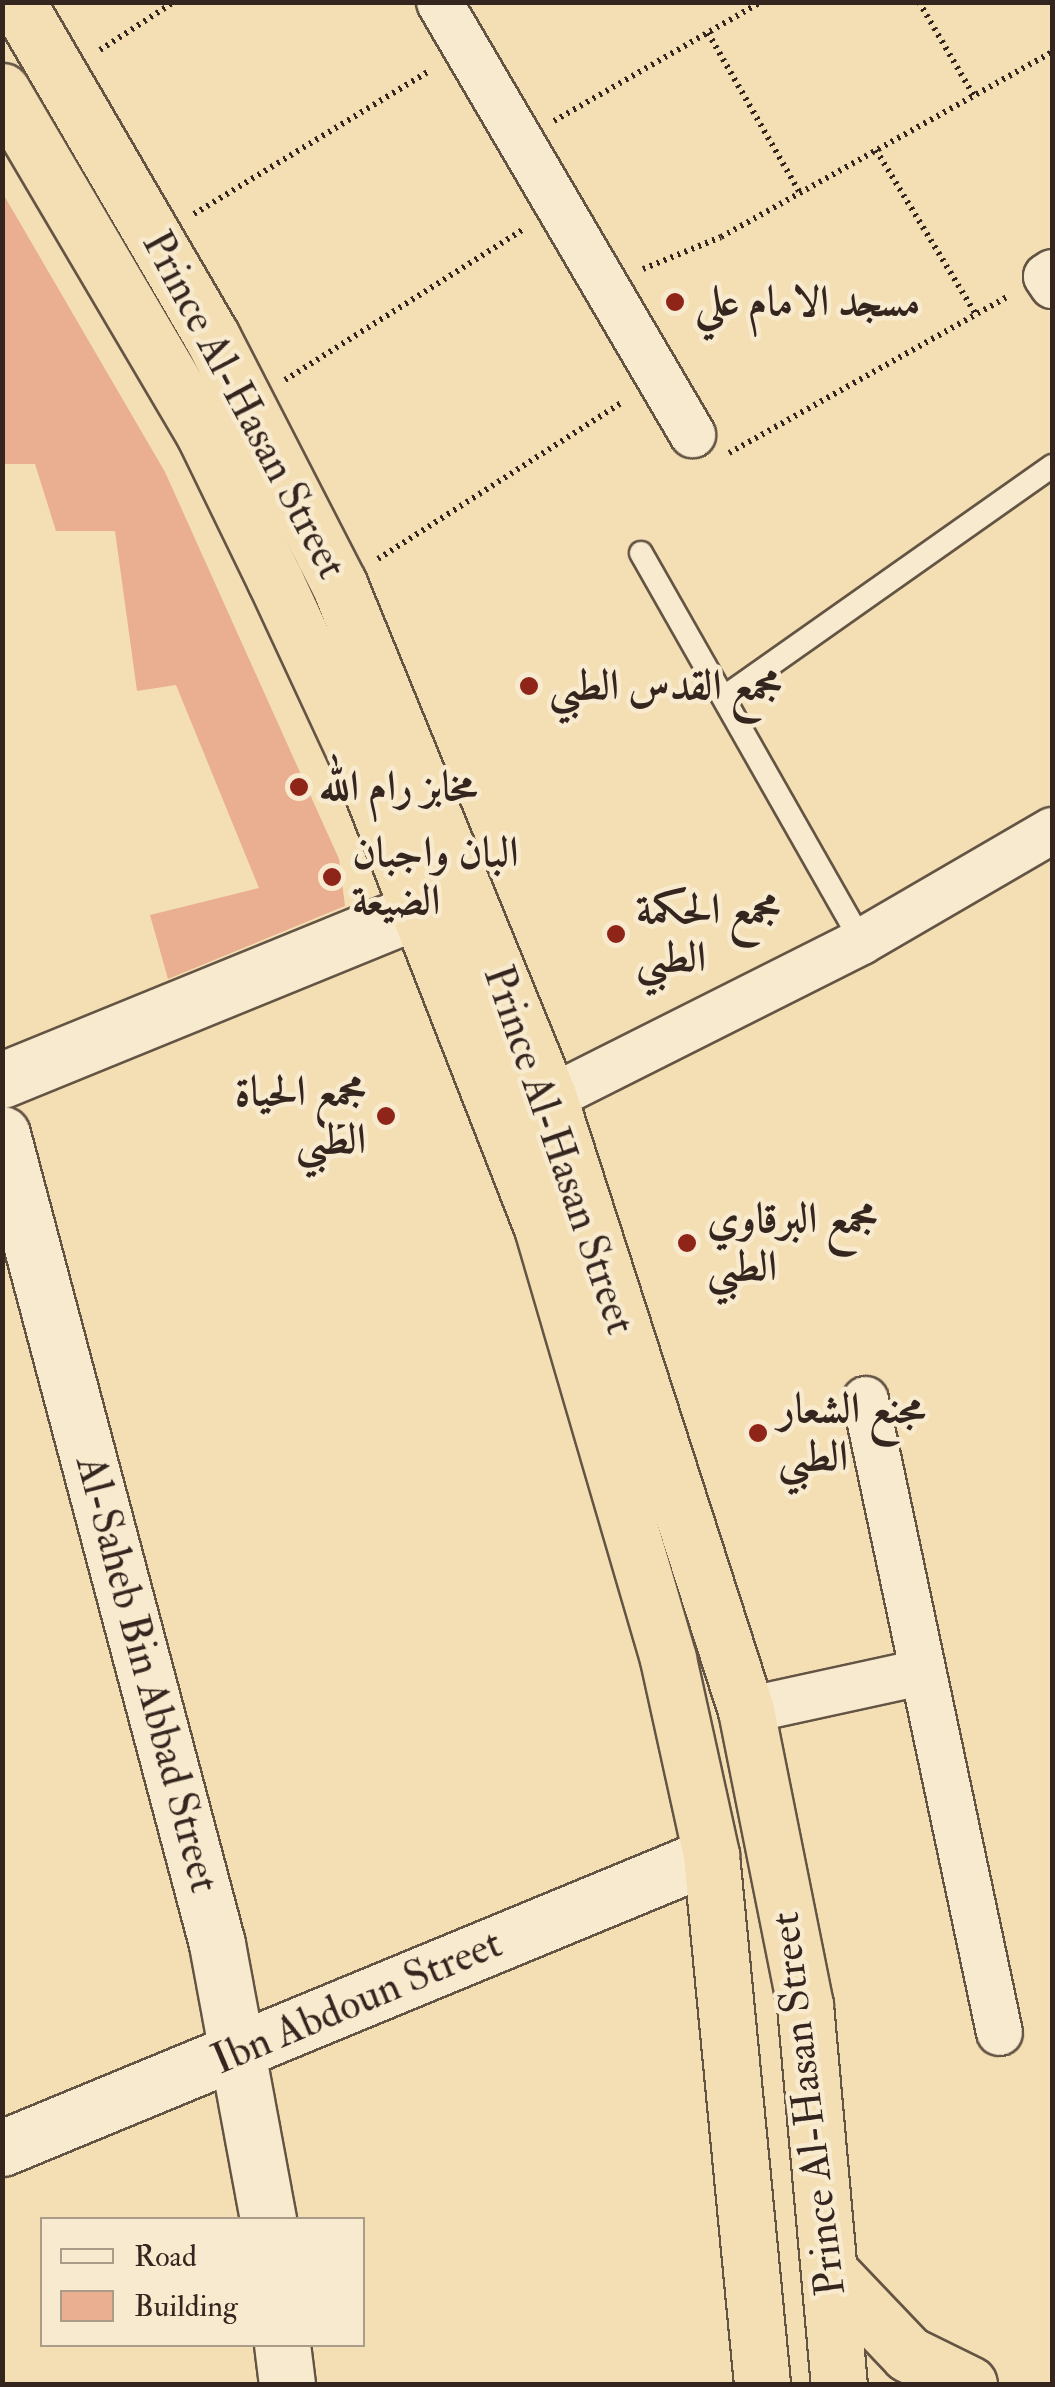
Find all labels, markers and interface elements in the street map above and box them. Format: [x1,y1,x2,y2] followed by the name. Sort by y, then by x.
[131,223,357,587] street label: Prince Al-Hasan Street
[695,277,920,327] place label: مسجد الامام علي
[664,291,686,313] marker: مسجد الامام علي
[549,661,782,711] place label: مجمع القدس الطبي
[518,675,540,697] marker: مجمع القدس الطبي
[319,762,477,812] place label: مخابز رام الله
[288,776,310,798] marker: مخابز رام الله
[352,828,519,926] place label: البان واجبان الضيعة
[321,866,343,888] marker: البان واجبان الضيعة
[636,885,780,984] place label: مجمع الحكمة الطبي
[605,923,627,945] marker: مجمع الحكمة الطبي
[472,959,646,1341] street label: Prince Al-Hasan Street
[235,1067,366,1166] place label: مجمع الحياة الطبي
[375,1105,397,1127] marker: مجمع الحياة الطبي
[707,1194,878,1292] place label: مجمع البرقاوي الطبي
[676,1232,698,1254] marker: مجمع البرقاوي الطبي
[778,1384,925,1482] place label: مجنع الشعار الطبي
[747,1422,769,1444] marker: مجنع الشعار الطبي
[64,1450,230,1898] street label: Al-Saheb Bin Abbad Street
[759,1909,857,2299] street label: Prince Al-Hasan Street
[205,1918,509,2086] street label: Ibn Abdoun Street
[40,2217,365,2347] legend
[134,2238,197,2275] text: Road
[134,2288,238,2325] text: Building

